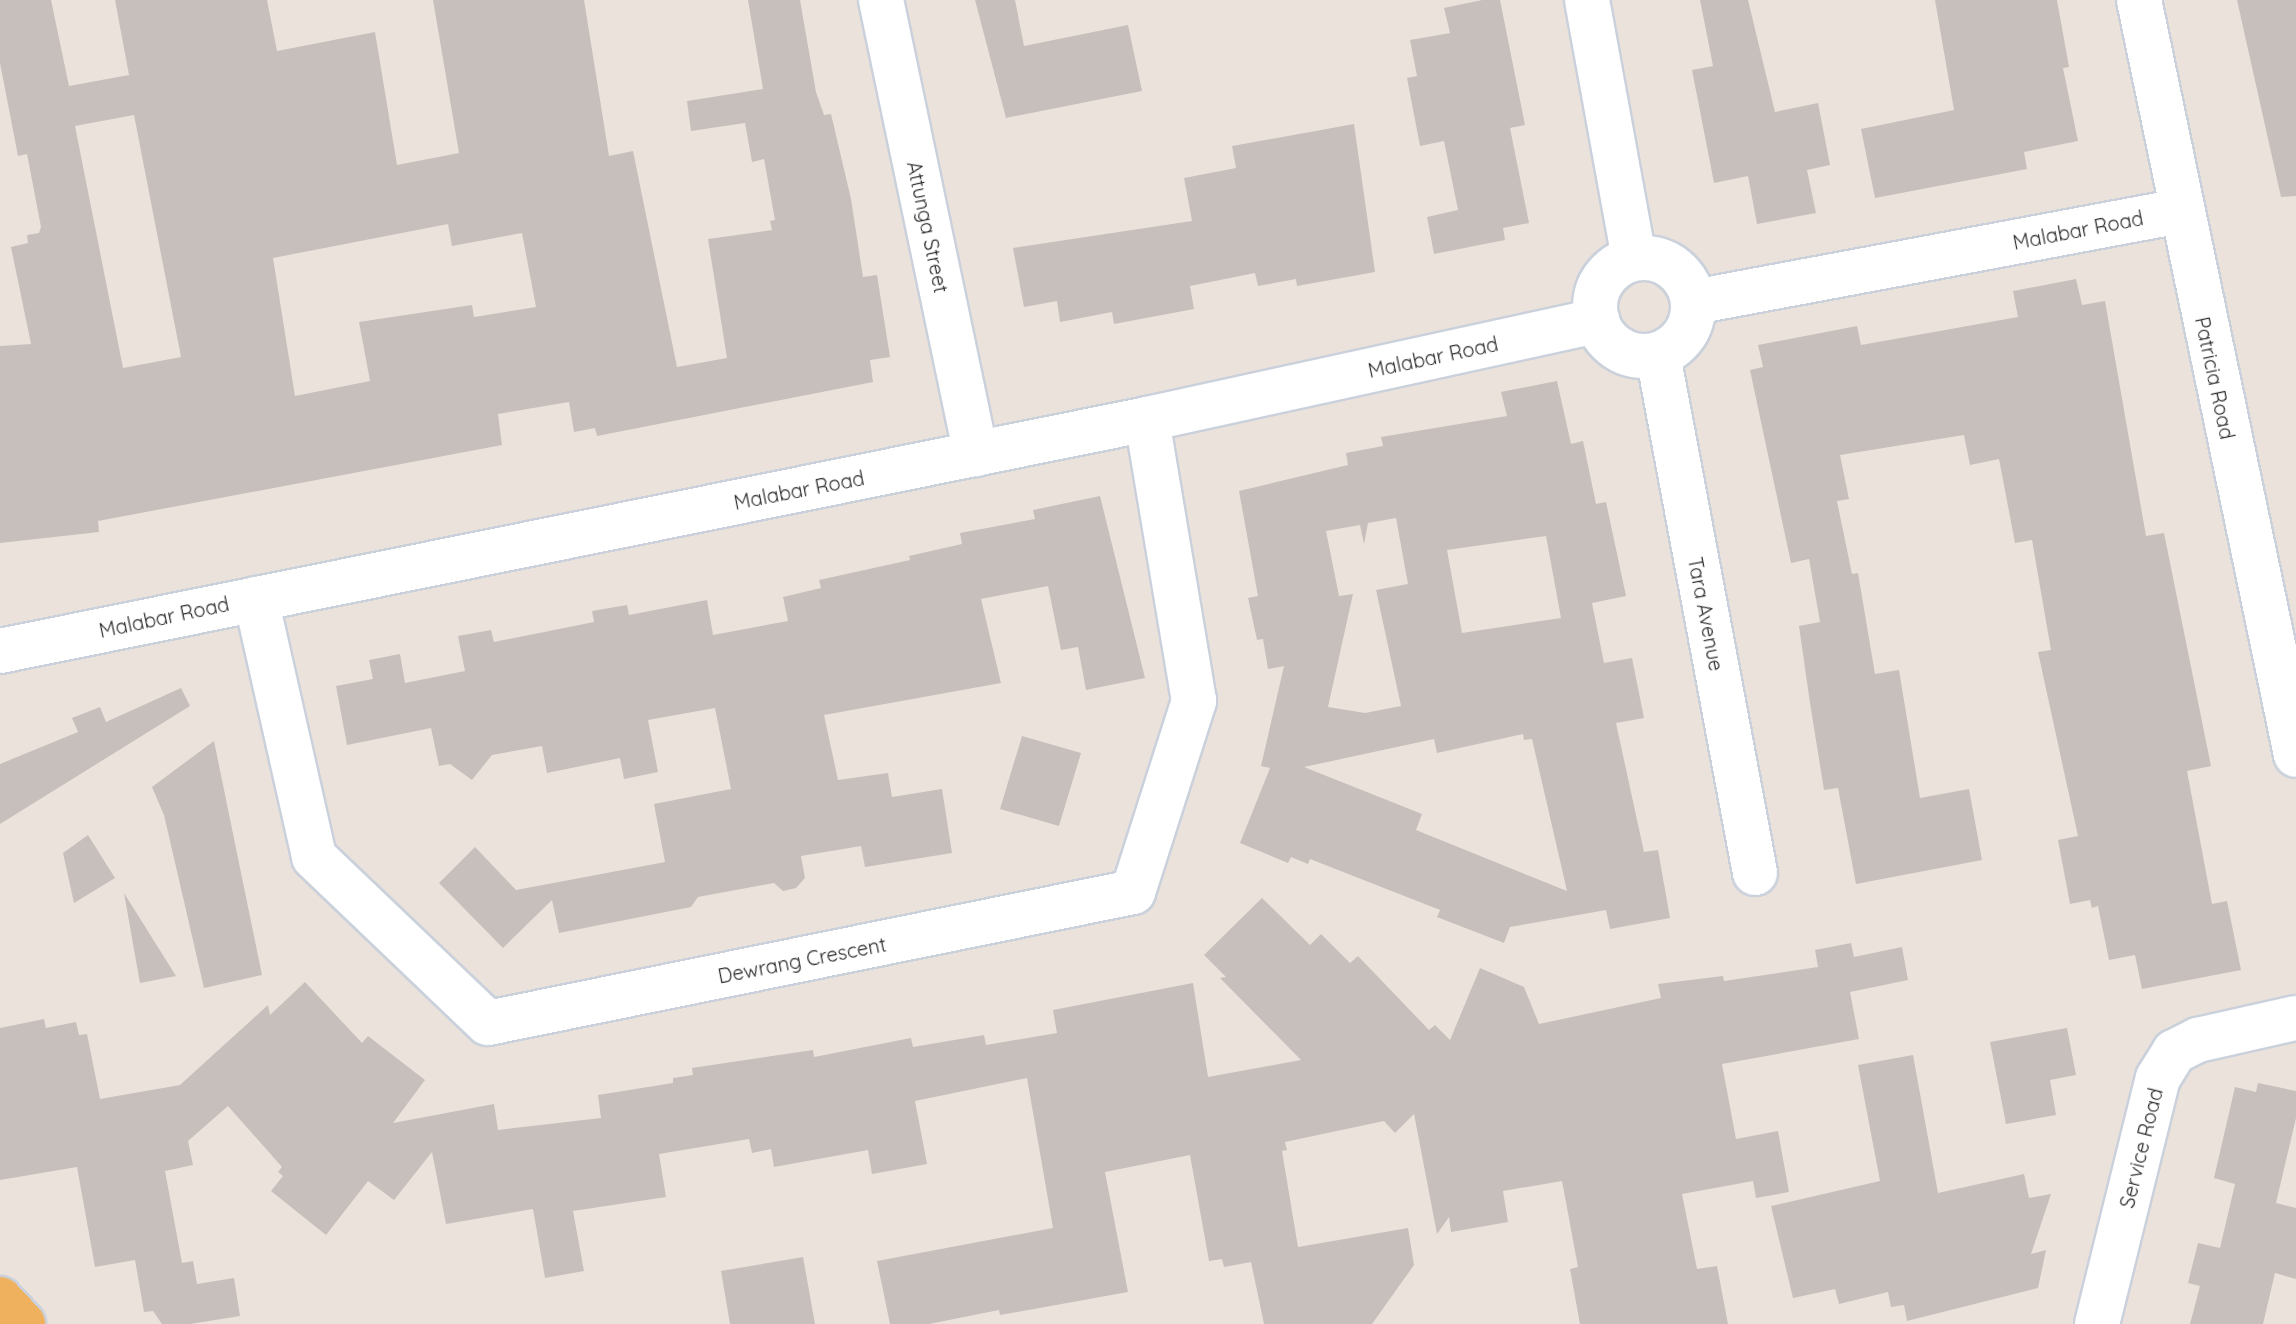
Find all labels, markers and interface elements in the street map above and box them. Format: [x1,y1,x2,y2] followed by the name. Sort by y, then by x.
[902,159,954,295] street label: Attunga Street
[2011,206,2145,254] street label: Malabar Road
[2190,315,2240,441] street label: Patricia Road
[1366,331,1500,383] street label: Malabar Road
[732,466,866,514] street label: Malabar Road
[1683,555,1729,673] street label: Tara Avenue
[97,591,231,643] street label: Malabar Road
[716,932,888,988] street label: Dewrang Crescent
[2114,1086,2168,1210] street label: Service Road

